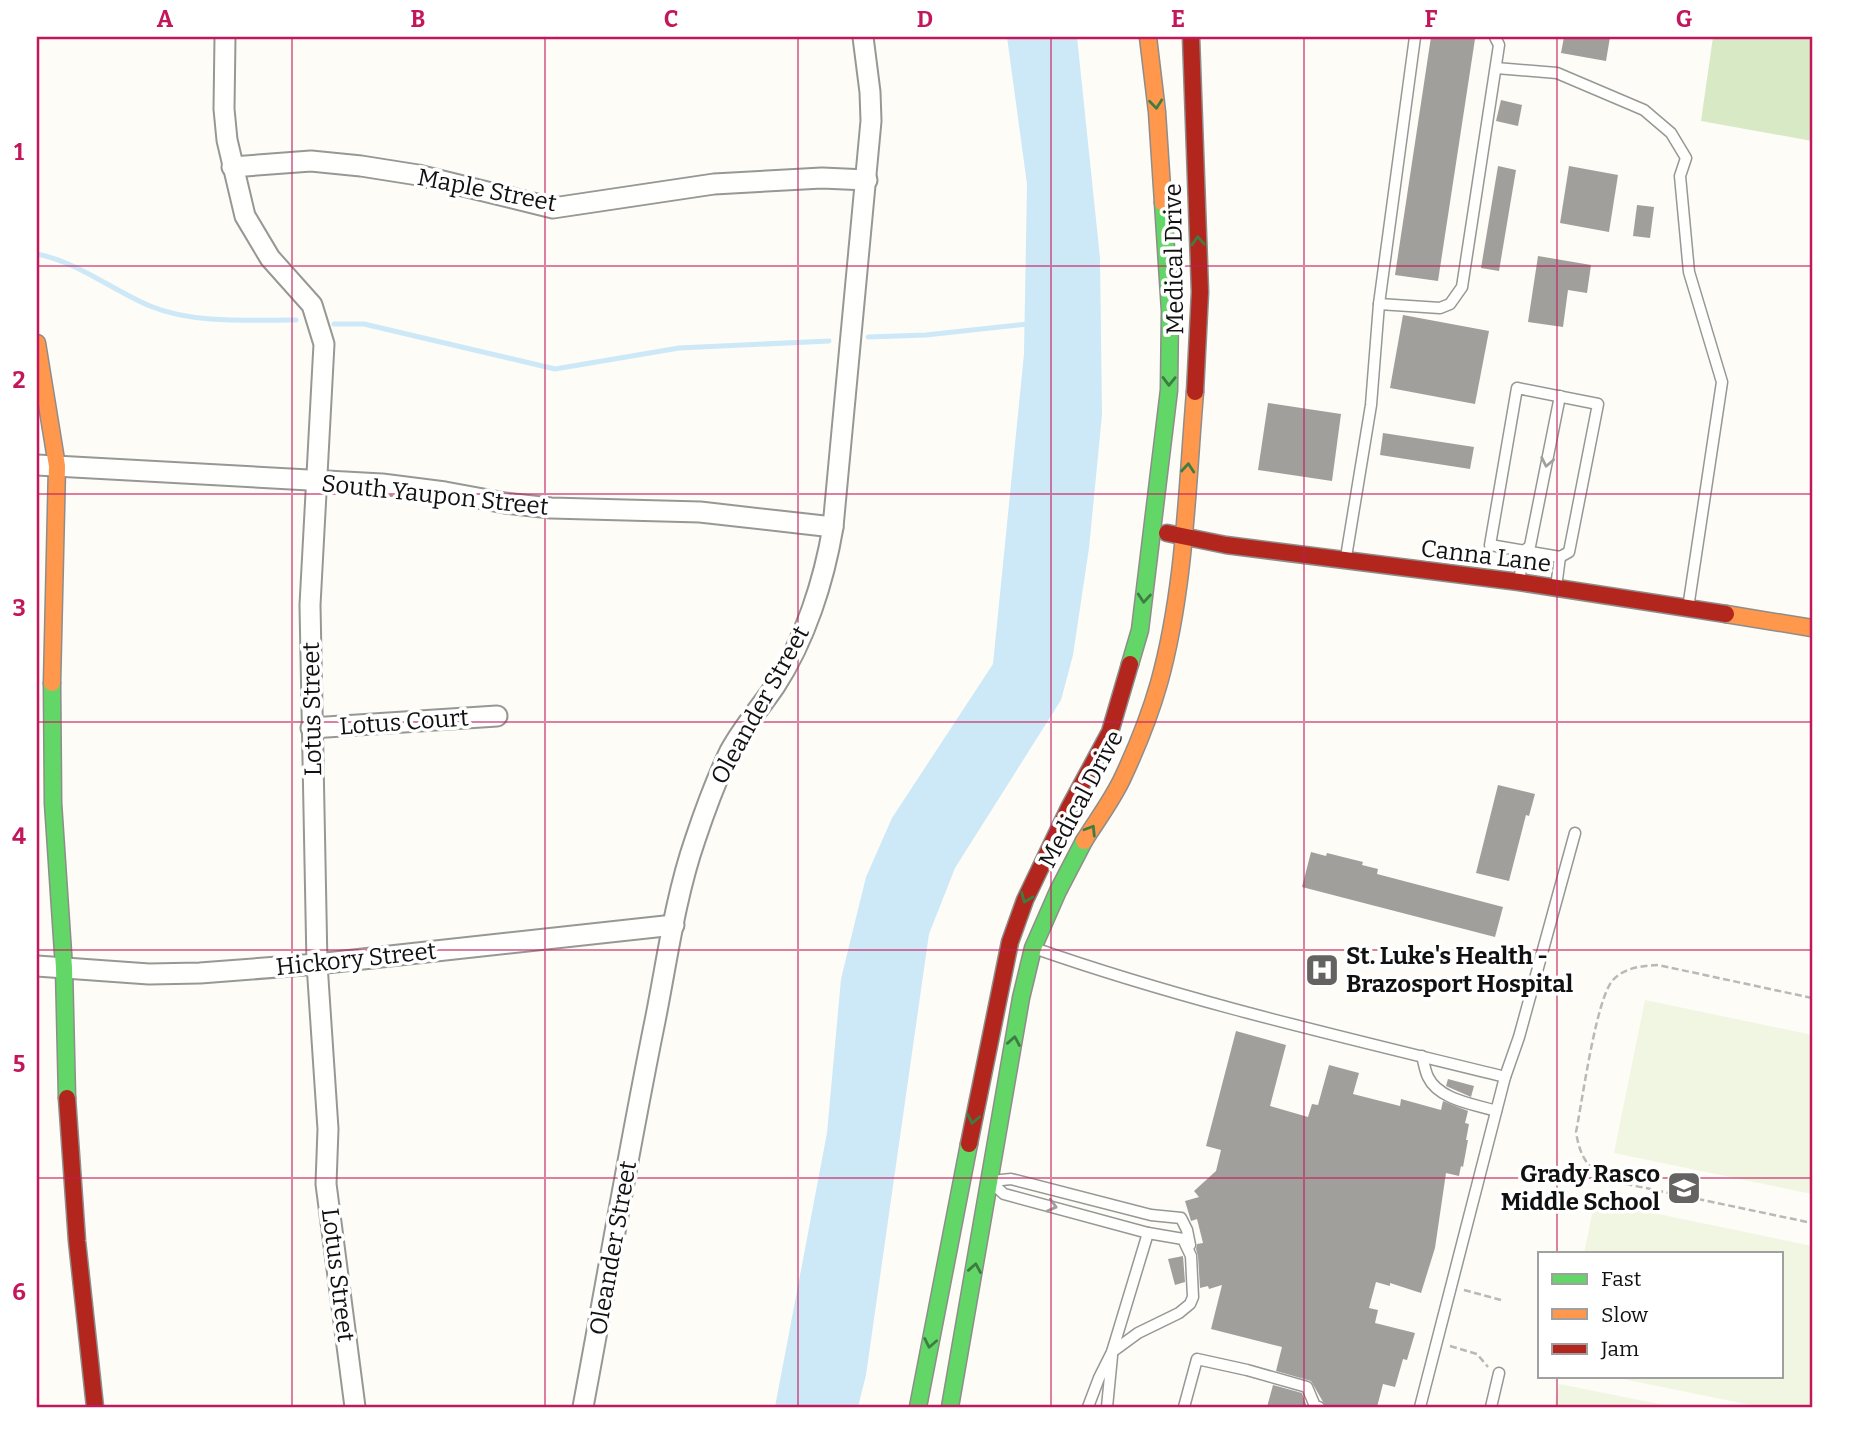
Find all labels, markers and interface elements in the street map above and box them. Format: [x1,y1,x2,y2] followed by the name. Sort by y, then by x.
[157,5,174,33] text: A
[411,5,425,33] text: B
[664,5,678,33] text: C
[917,5,933,33] text: D
[1171,5,1185,33] text: E
[1425,5,1438,33] text: F
[1676,5,1693,33] text: G
[1149,99,1164,110] one-way arrow
[14,138,24,166] text: 1
[415,163,559,217] street label: Maple Street
[1159,183,1189,335] street label: Medical Drive
[1191,236,1206,247] one-way arrow
[13,366,26,394] text: 2
[1161,376,1177,386] one-way arrow
[1540,456,1555,468] one-way arrow
[1180,463,1195,474] one-way arrow
[320,469,550,521] street label: South Yaupon Street
[1419,534,1553,578] street label: Canna Lane
[1137,593,1152,604] one-way arrow
[12,594,26,622] text: 3
[705,621,815,789] street label: Oleander Street
[297,641,327,776] street label: Lotus Street
[338,703,470,740] street label: Lotus Court
[1033,726,1129,872] street label: Medical Drive
[12,822,26,850] text: 4
[1083,824,1096,837] one-way arrow
[1020,892,1034,904] one-way arrow
[275,937,438,981] street label: Hickory Street
[1346,942,1574,998] place label: St. Luke's Health - Brazosport Hospital
[1303,951,1341,989] hospital icon: St. Luke's Health - Brazosport Hospital
[1006,1036,1021,1047] one-way arrow
[13,1050,25,1078] text: 5
[966,1113,981,1125] one-way arrow
[584,1158,642,1337] street label: Oleander Street
[1501,1160,1661,1216] place label: Grady Rasco Middle School
[1665,1169,1703,1207] school or university icon: Grady Rasco Middle School
[1046,1198,1058,1212] one-way arrow
[316,1207,360,1344] street label: Lotus Street
[1538,1252,1783,1378] legend
[967,1262,982,1274] one-way arrow
[1601,1266,1642,1292] text: Fast
[12,1278,26,1306] text: 6
[1601,1302,1648,1328] text: Slow
[1600,1336,1639,1362] text: Jam
[923,1337,938,1348] one-way arrow

